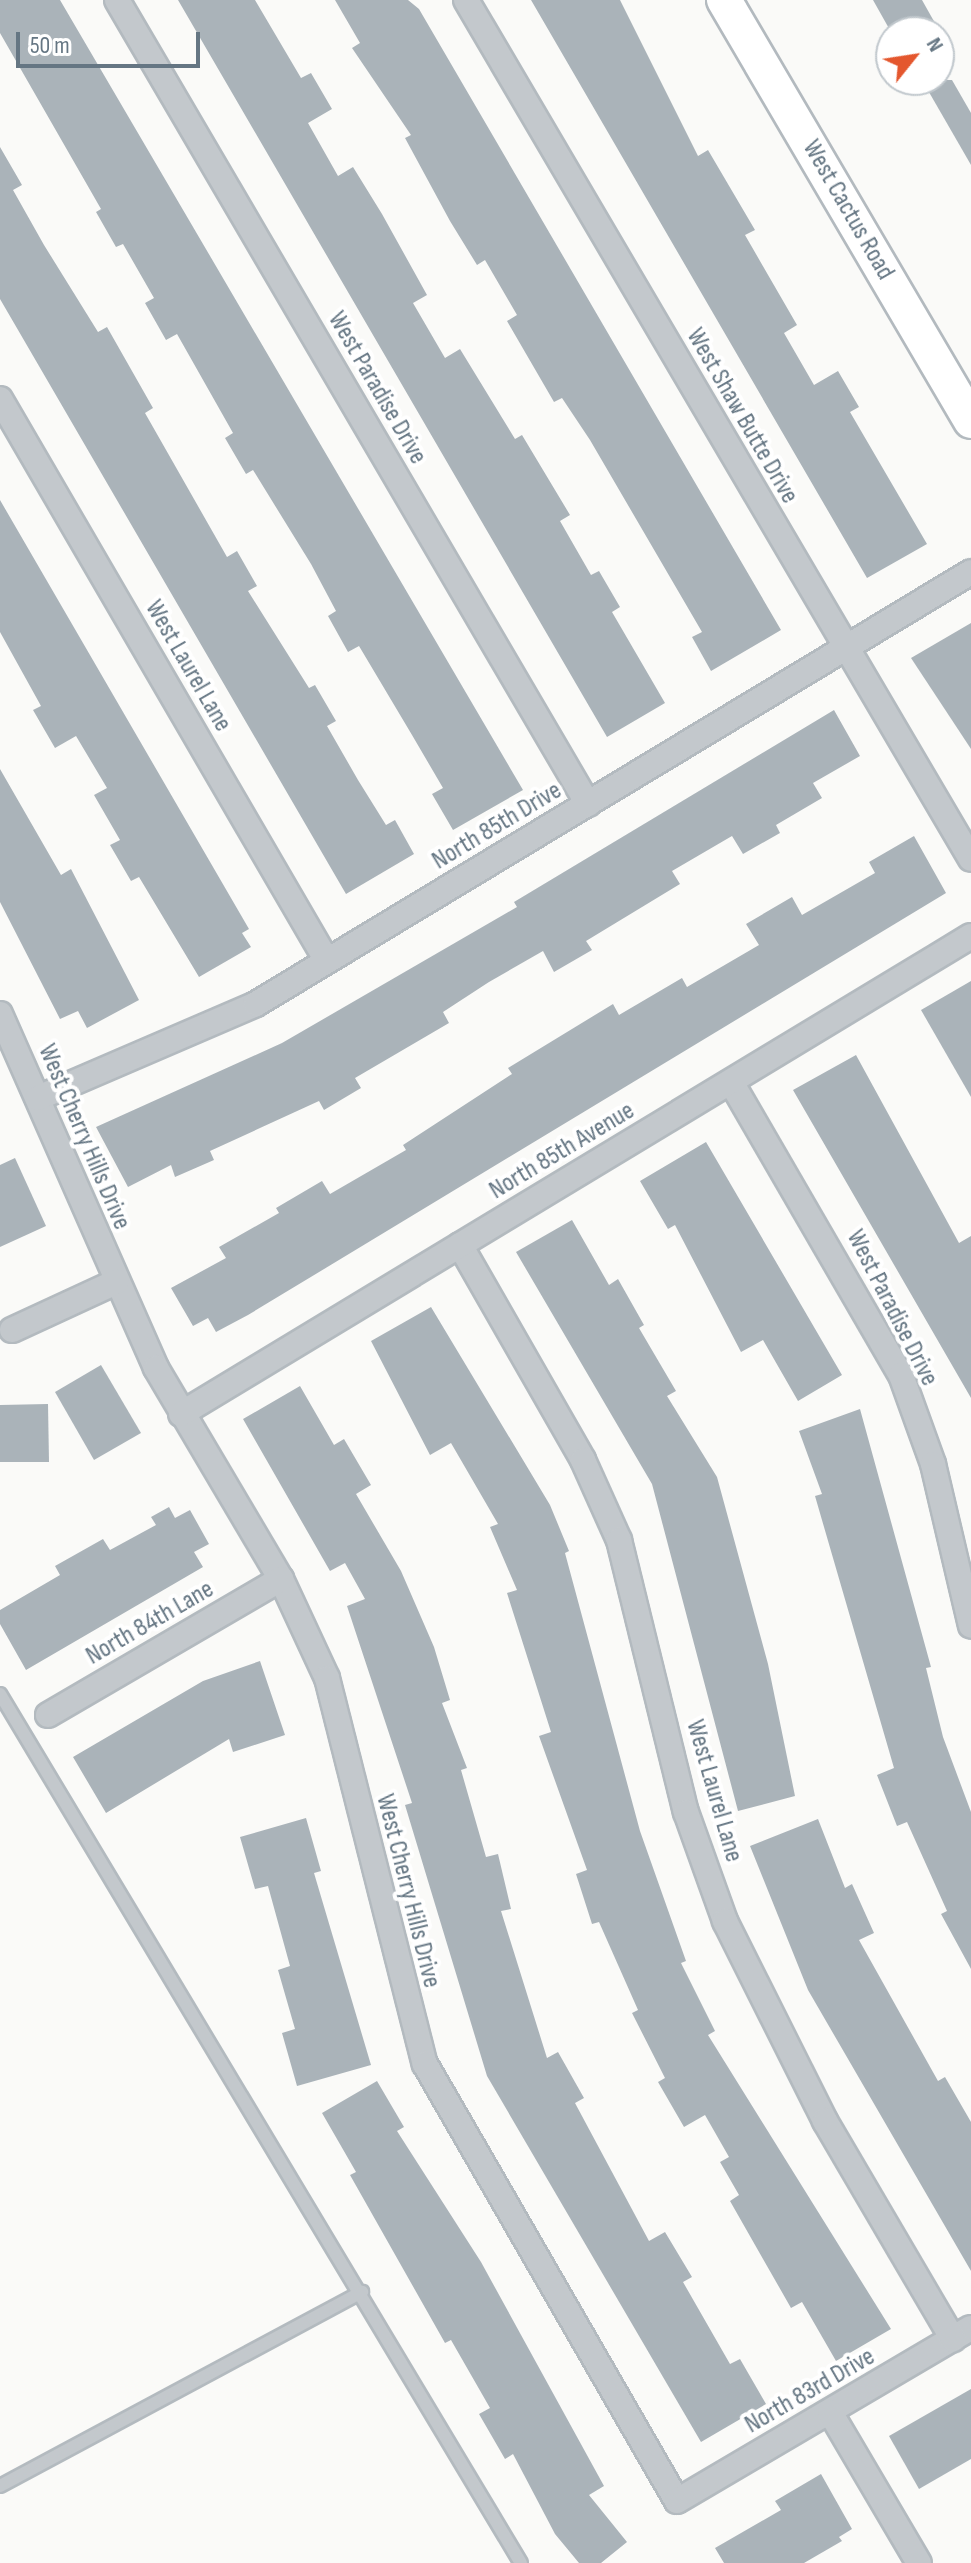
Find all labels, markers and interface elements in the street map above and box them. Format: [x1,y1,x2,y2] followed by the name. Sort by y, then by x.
[20,16,204,66] scale bar
[875,16,955,96] north arrow
[30,31,70,60] text: 50 m
[920,33,949,57] text: N
[795,135,901,285] street label: West Cactus Road
[321,306,433,470] street label: West Paradise Drive
[679,323,805,509] street label: West Shaw Butte Drive
[138,595,238,737] street label: West Laurel Lane
[427,775,567,877] street label: North 85th Drive
[31,1040,137,1234] street label: West Cherry Hills Drive
[484,1096,640,1206] street label: North 85th Avenue
[839,1225,945,1391] street label: West Paradise Drive
[81,1574,219,1672] street label: North 84th Lane
[679,1716,749,1866] street label: West Laurel Lane
[369,1791,447,1991] street label: West Cherry Hills Drive
[740,2341,880,2441] street label: North 83rd Drive

